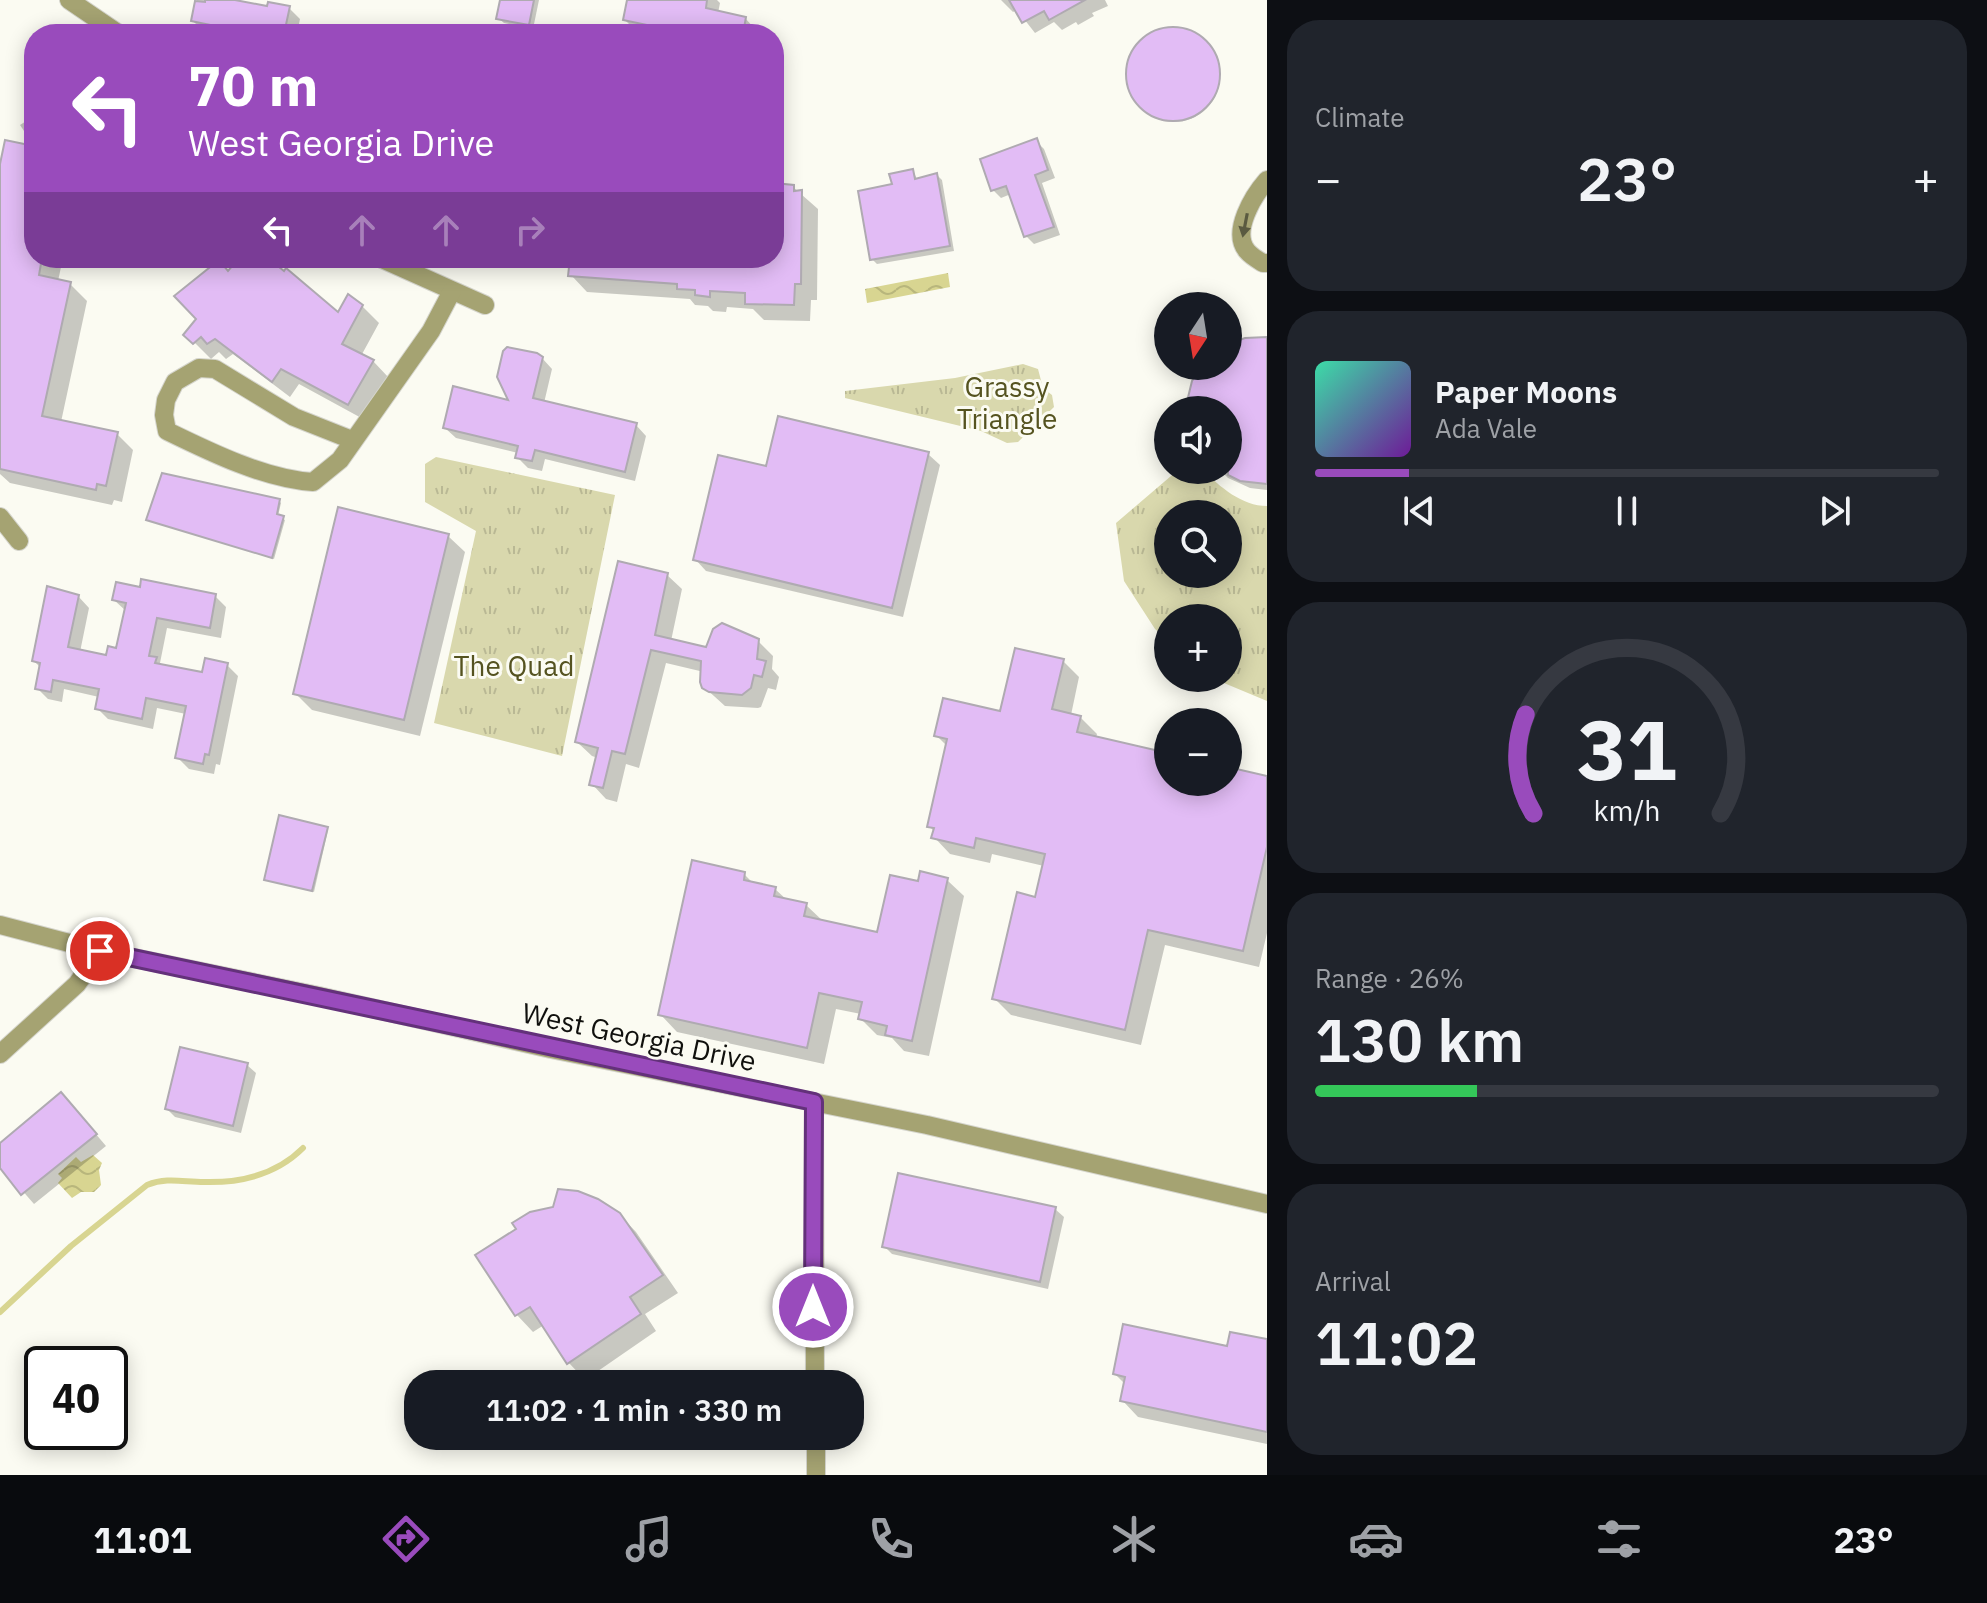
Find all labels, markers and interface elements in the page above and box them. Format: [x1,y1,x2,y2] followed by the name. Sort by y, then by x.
[188,49,318,121] text: 70 m
[56,56,160,160] icon: left
[1315,100,1405,134] text: Climate
[188,119,494,166] text: West Georgia Drive
[1577,139,1677,218] text: 23°
[1315,150,1341,207] text: −
[1913,150,1939,207] text: +
[256,208,300,252] icon: left
[340,208,384,252] icon: ahead
[424,208,468,252] icon: ahead
[508,208,552,252] icon: right
[1238,213,1251,238] one-way arrow
[1154,292,1242,380] north arrow
[1154,292,1242,796] map controls
[957,368,1057,437] park label: Grassy Triangle
[1435,372,1617,411] text: Paper Moons
[1154,396,1242,484] button: sound
[1435,411,1537,445] text: Ada Vale
[1397,489,1441,533] icon: previous
[1605,489,1649,533] icon: pause
[1813,489,1857,533] icon: next
[1154,500,1242,588] button: search
[1154,604,1242,692] button: +
[454,647,574,684] park label: The Quad
[1577,694,1677,802] text: 31
[1154,708,1242,796] button: −
[1593,792,1661,829] text: km/h
[66,917,134,985] pin
[78,929,122,973] icon: arrive
[1315,961,1464,995] text: Range · 26%
[519,994,759,1079] street label: West Georgia Drive
[1315,1000,1524,1079] text: 130 km
[1315,1264,1391,1298] text: Arrival
[771,1265,855,1349] position arrow
[1315,1303,1478,1382] text: 11:02
[24,1346,128,1450] speed limit sign: 40
[486,1390,782,1429] text: 11:02 · 1 min · 330 m
[378,1511,434,1567] icon: directions
[621,1511,677,1567] icon: music
[863,1511,919,1567] icon: phone
[1106,1511,1162,1567] icon: climate
[1348,1511,1404,1567] icon: car
[1591,1511,1647,1567] icon: filters
[93,1516,192,1563] text: 11:01
[1834,1516,1894,1563] text: 23°

